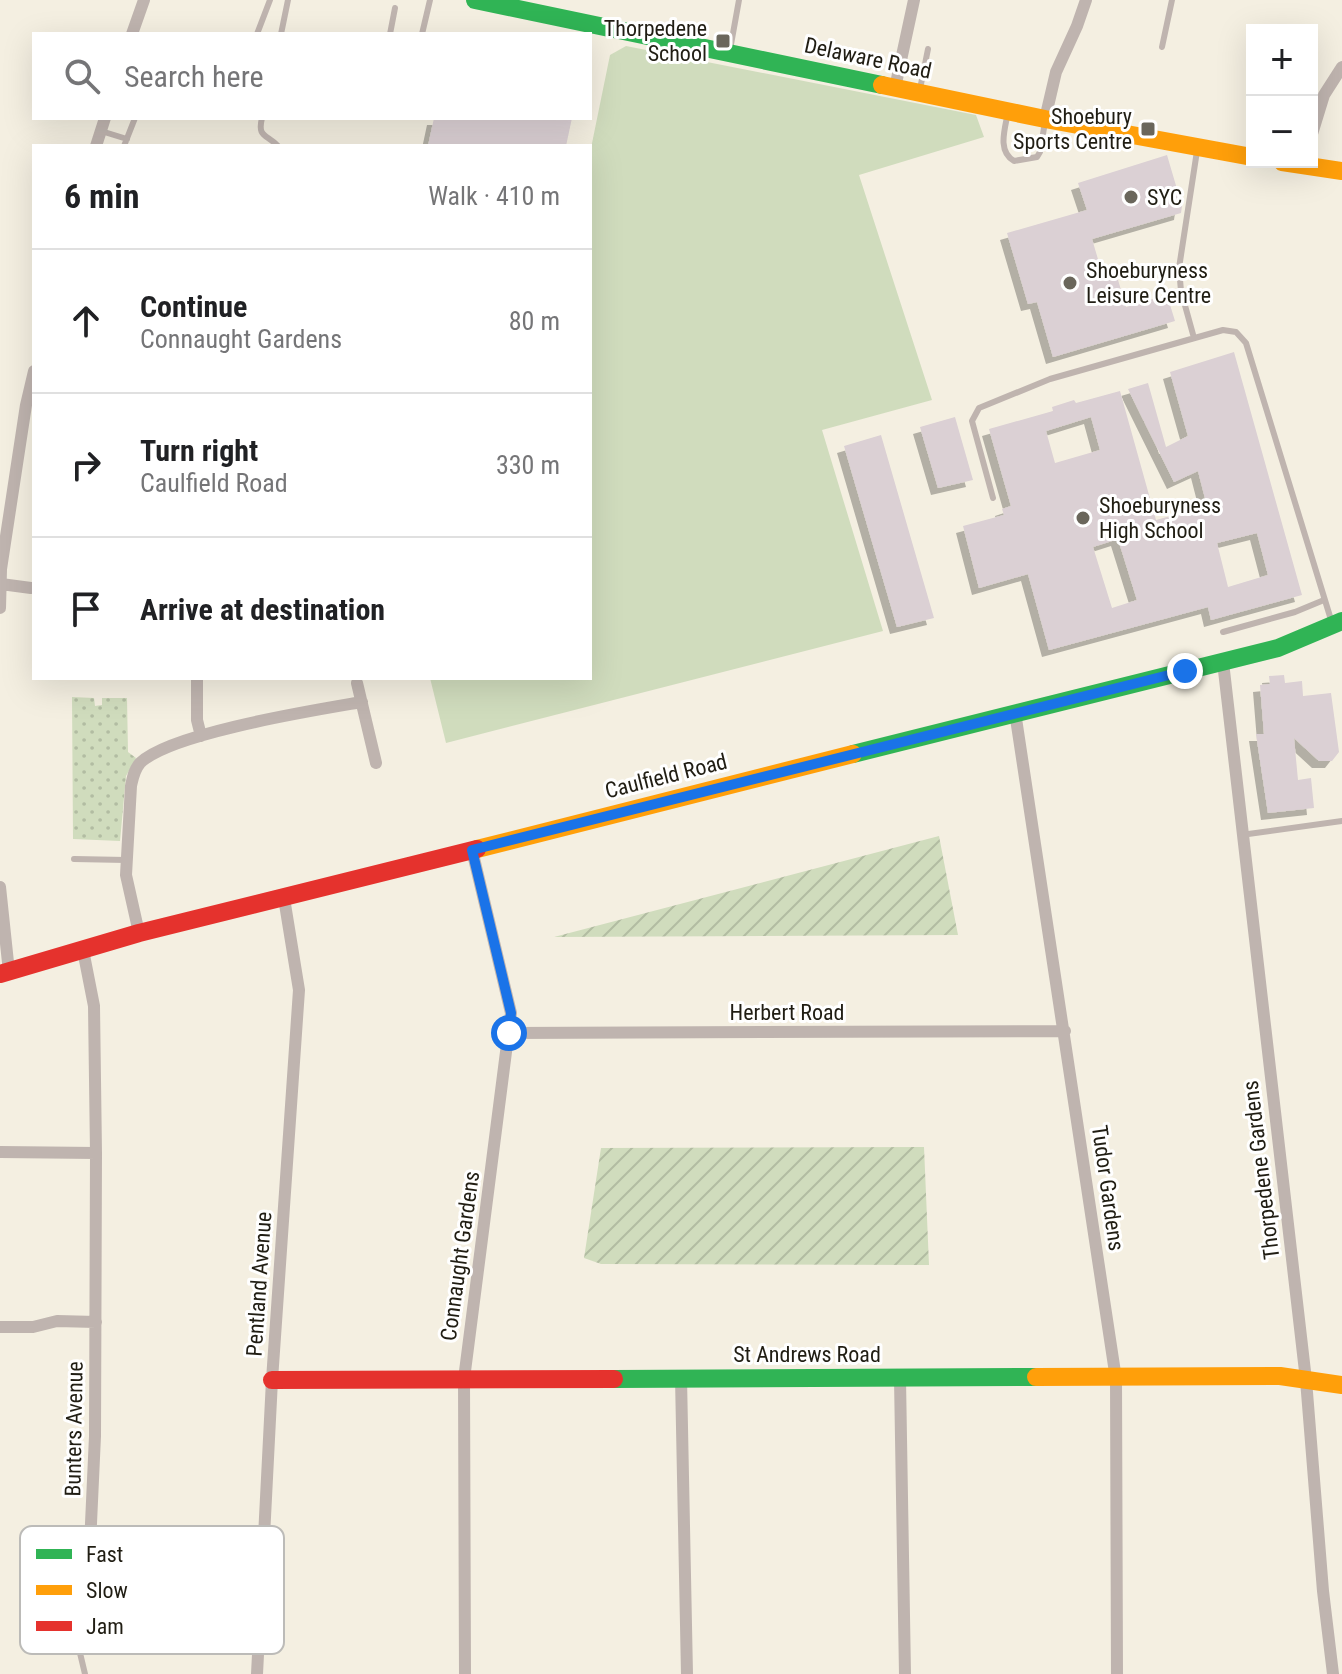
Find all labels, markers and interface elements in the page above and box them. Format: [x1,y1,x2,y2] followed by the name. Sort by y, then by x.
[604,16,707,66] place label: Thorpedene School
[1246,24,1318,168] map controls
[1246,24,1318,96] button: +
[32,32,592,120] search box
[714,32,732,50] marker: Thorpedene School
[802,32,934,84] street label: Delaware Road
[60,54,104,98] icon: search
[124,59,264,94] text: Search here
[1246,96,1318,168] button: −
[1013,104,1132,154] place label: Shoebury Sports Centre
[1139,120,1157,138] marker: Shoebury Sports Centre
[64,176,140,216] text: 6 min
[428,181,560,211] text: Walk · 410 m
[1147,185,1182,210] place label: SYC
[1122,188,1140,206] marker: SYC
[1086,258,1211,308] place label: Shoeburyness Leisure Centre
[1061,274,1079,292] marker: Shoeburyness Leisure Centre
[140,289,247,324] text: Continue
[64,299,108,343] icon: ahead
[509,306,560,336] text: 80 m
[140,324,342,354] text: Connaught Gardens
[140,433,258,468] text: Turn right
[64,443,108,487] icon: right
[496,450,560,480] text: 330 m
[140,468,288,498] text: Caulfield Road
[1099,493,1221,543] place label: Shoeburyness High School
[1074,509,1092,527] marker: Shoeburyness High School
[64,587,108,631] icon: arrive
[140,592,385,627] text: Arrive at destination
[1167,653,1203,689] route end
[602,749,730,803] street label: Caulfield Road
[730,1000,844,1025] street label: Herbert Road
[491,1015,527,1051] route start
[1238,1079,1284,1261] street label: Thorpedene Gardens
[1087,1124,1129,1252] street label: Tudor Gardens
[436,1170,484,1342] street label: Connaught Gardens
[241,1211,277,1357] street label: Pentland Avenue
[733,1342,881,1367] street label: St Andrews Road
[60,1361,88,1497] street label: Bunters Avenue
[20,1526,284,1654] legend
[86,1542,123,1567] text: Fast
[86,1578,128,1603] text: Slow
[86,1614,124,1639] text: Jam

